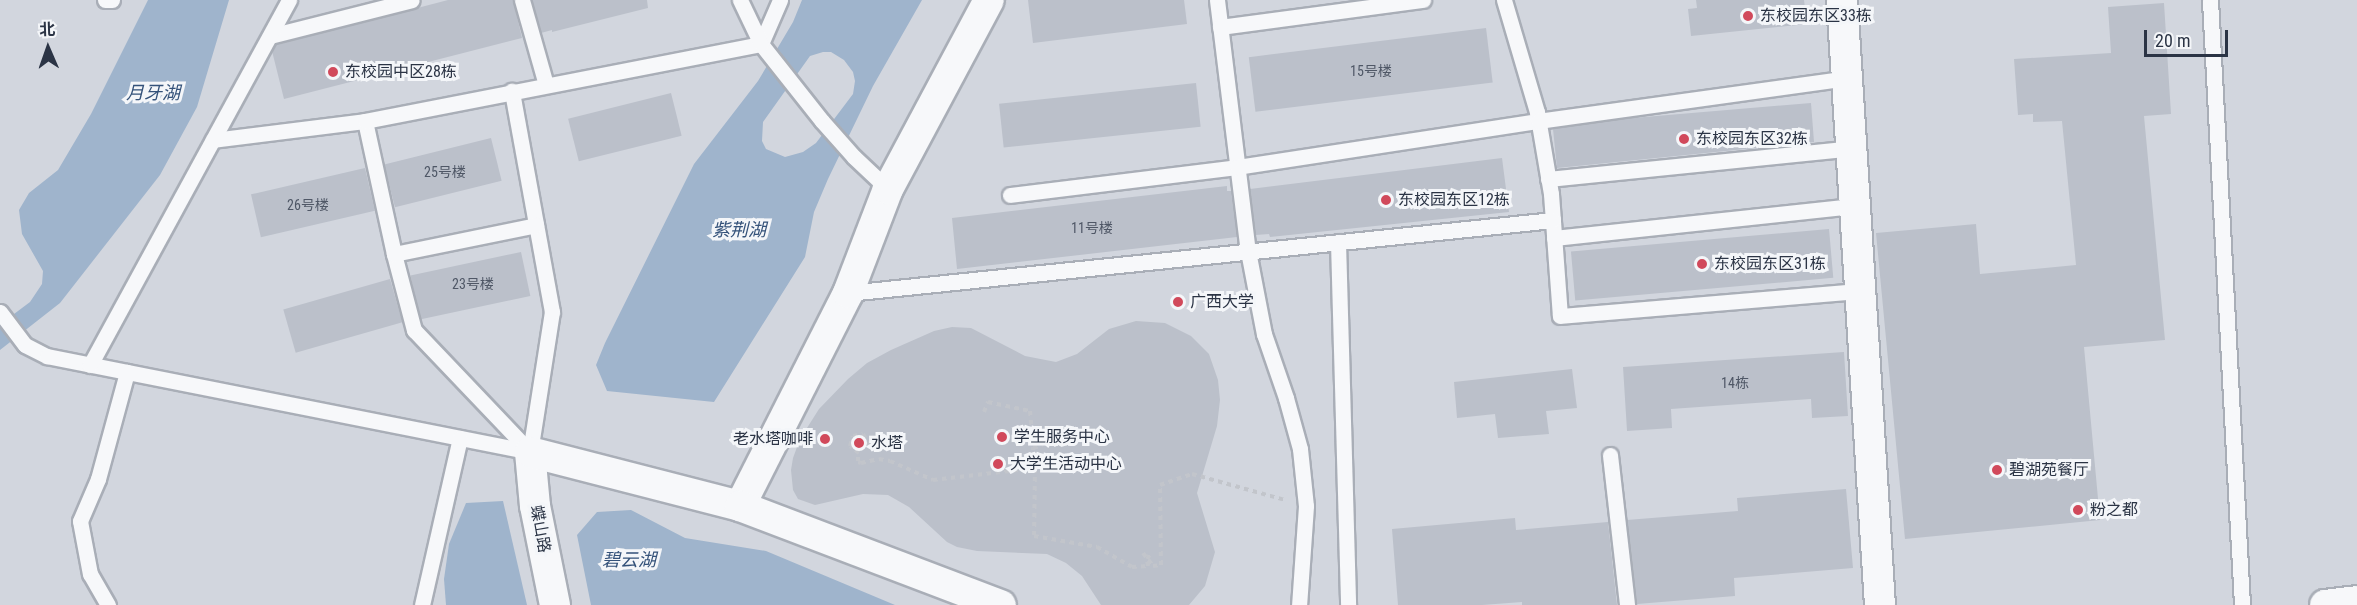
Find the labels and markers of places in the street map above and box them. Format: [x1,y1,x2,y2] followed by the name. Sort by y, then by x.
[1760,6,1872,26] place label: 东校园东区33栋
[1741,9,1755,23] marker: 东校园东区33栋
[345,62,457,82] place label: 东校园中区28栋
[326,65,340,79] marker: 东校园中区28栋
[1696,129,1808,149] place label: 东校园东区32栋
[1677,132,1691,146] marker: 东校园东区32栋
[1398,190,1510,210] place label: 东校园东区12栋
[1379,193,1393,207] marker: 东校园东区12栋
[1714,254,1826,274] place label: 东校园东区31栋
[1695,257,1709,271] marker: 东校园东区31栋
[1190,292,1254,312] place label: 广西大学
[1171,295,1185,309] marker: 广西大学
[1014,427,1110,447] place label: 学生服务中心
[733,429,813,449] place label: 老水塔咖啡
[995,430,1009,444] marker: 学生服务中心
[818,432,832,446] marker: 老水塔咖啡
[871,433,903,453] place label: 水塔
[852,436,866,450] marker: 水塔
[1010,454,1122,474] place label: 大学生活动中心
[991,457,1005,471] marker: 大学生活动中心
[2009,460,2089,480] place label: 碧湖苑餐厅
[1990,463,2004,477] marker: 碧湖苑餐厅
[2090,500,2138,520] place label: 粉之都
[2071,503,2085,517] marker: 粉之都

